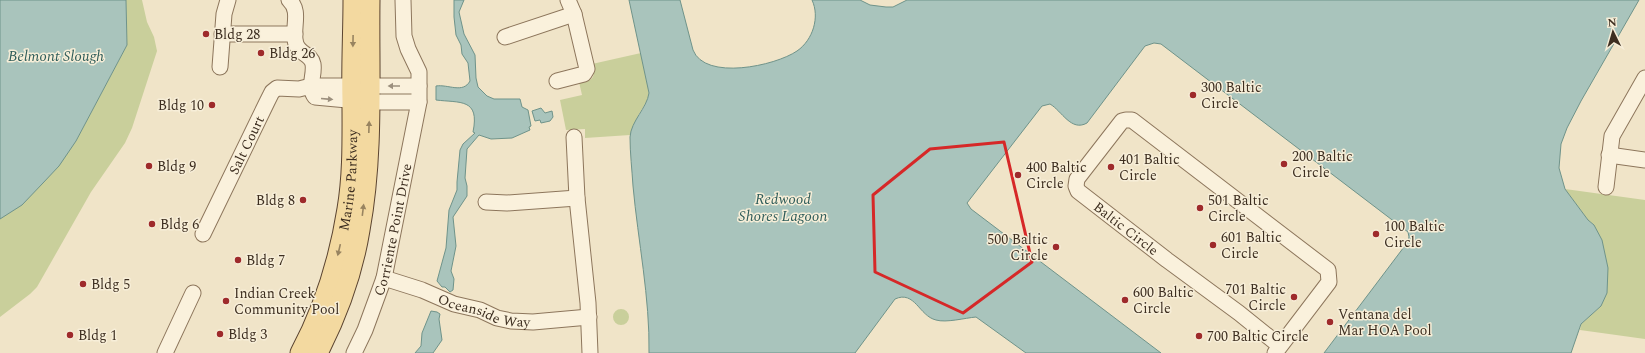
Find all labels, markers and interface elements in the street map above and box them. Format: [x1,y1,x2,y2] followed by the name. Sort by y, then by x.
[1593,12,1633,52] north arrow
[1607,14,1617,31] text: N
[214,24,260,45] place label: Bldg 28
[201,29,211,39] marker: Bldg 28
[350,35,356,48] one-way arrow
[269,43,315,64] place label: Bldg 26
[8,45,104,68] water label: Belmont Slough
[256,48,266,58] marker: Bldg 26
[1201,77,1262,114] place label: 300 Baltic Circle
[387,83,400,89] one-way arrow
[1188,90,1198,100] marker: 300 Baltic Circle
[158,95,204,116] place label: Bldg 10
[321,96,333,102] one-way arrow
[207,100,217,110] marker: Bldg 10
[223,112,269,178] street label: Salt Court
[366,120,372,133] one-way arrow
[333,128,363,233] street label: Marine Parkway
[1292,146,1353,183] place label: 200 Baltic Circle
[1119,149,1180,186] place label: 401 Baltic Circle
[157,156,196,177] place label: Bldg 9
[1026,157,1087,194] place label: 400 Baltic Circle
[1279,159,1289,169] marker: 200 Baltic Circle
[144,161,154,171] marker: Bldg 9
[368,161,417,299] street label: Corriente Point Drive
[1106,162,1116,172] marker: 401 Baltic Circle
[1013,170,1023,180] marker: 400 Baltic Circle
[739,188,827,228] water label: Redwood Shores Lagoon
[256,190,295,211] place label: Bldg 8
[1208,190,1269,227] place label: 501 Baltic Circle
[298,195,308,205] marker: Bldg 8
[1089,196,1163,261] street label: Baltic Circle
[1195,203,1205,213] marker: 501 Baltic Circle
[360,204,366,216] one-way arrow
[160,214,199,235] place label: Bldg 6
[1384,216,1445,253] place label: 100 Baltic Circle
[147,219,157,229] marker: Bldg 6
[1221,227,1282,264] place label: 601 Baltic Circle
[987,229,1048,266] place label: 500 Baltic Circle
[1371,229,1381,239] marker: 100 Baltic Circle
[1208,240,1218,250] marker: 601 Baltic Circle
[1051,242,1061,252] marker: 500 Baltic Circle
[335,244,341,257] one-way arrow
[246,250,285,271] place label: Bldg 7
[233,255,243,265] marker: Bldg 7
[91,274,130,295] place label: Bldg 5
[78,279,88,289] marker: Bldg 5
[1225,279,1286,316] place label: 701 Baltic Circle
[1133,282,1194,319] place label: 600 Baltic Circle
[234,283,339,320] place label: Indian Creek Community Pool
[435,288,532,333] street label: Oceanside Way
[1289,292,1299,302] marker: 701 Baltic Circle
[1120,295,1130,305] marker: 600 Baltic Circle
[221,296,231,306] marker: Indian Creek Community Pool
[1338,304,1432,341] place label: Ventana del Mar HOA Pool
[1325,317,1335,327] marker: Ventana del Mar HOA Pool
[228,324,267,345] place label: Bldg 3
[78,325,117,346] place label: Bldg 1
[1207,326,1309,347] place label: 700 Baltic Circle
[215,329,225,339] marker: Bldg 3
[65,330,75,340] marker: Bldg 1
[1194,331,1204,341] marker: 700 Baltic Circle

